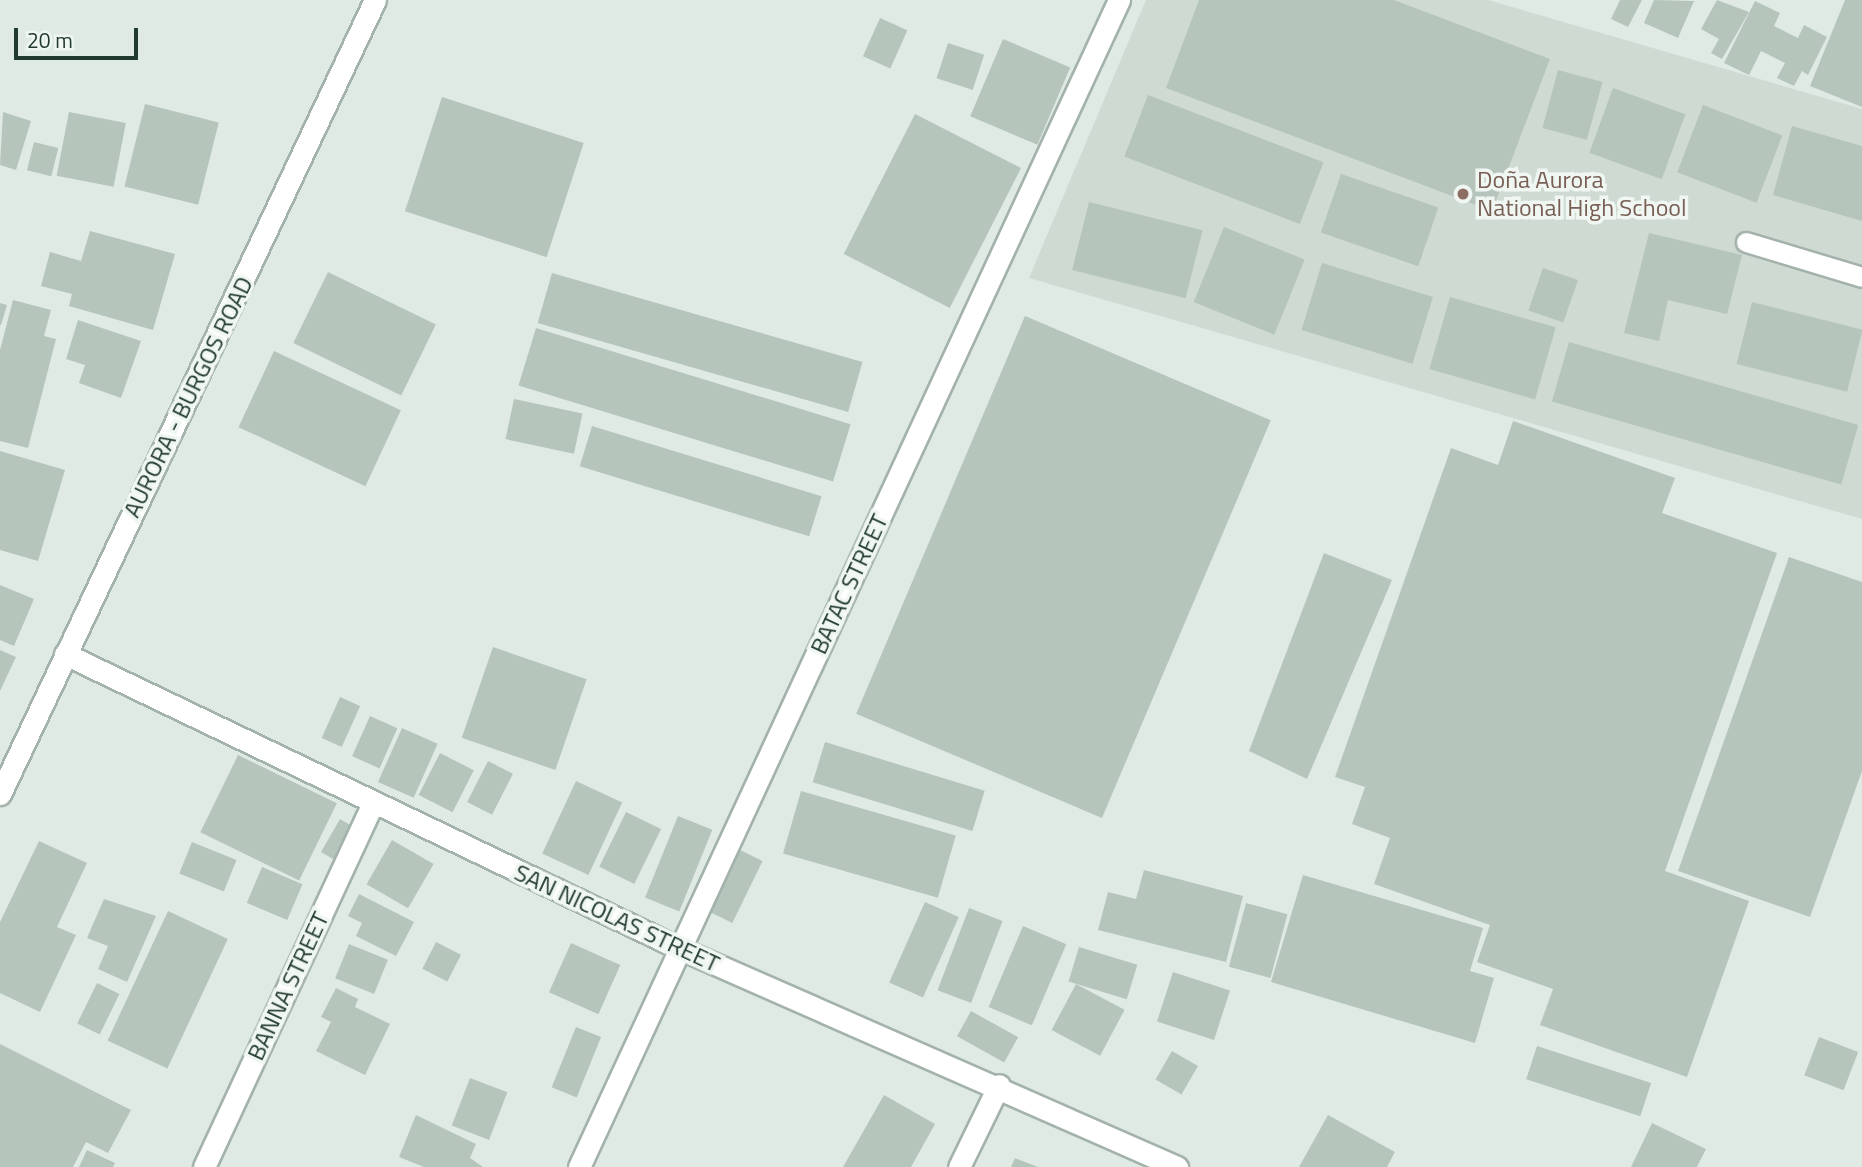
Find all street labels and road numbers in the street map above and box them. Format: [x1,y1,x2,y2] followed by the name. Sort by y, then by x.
[117,272,259,522] street label: AURORA - BURGOS ROAD
[804,509,894,659] street label: BATAC STREET
[510,858,724,978] street label: SAN NICOLAS STREET
[241,907,335,1065] street label: BANNA STREET

